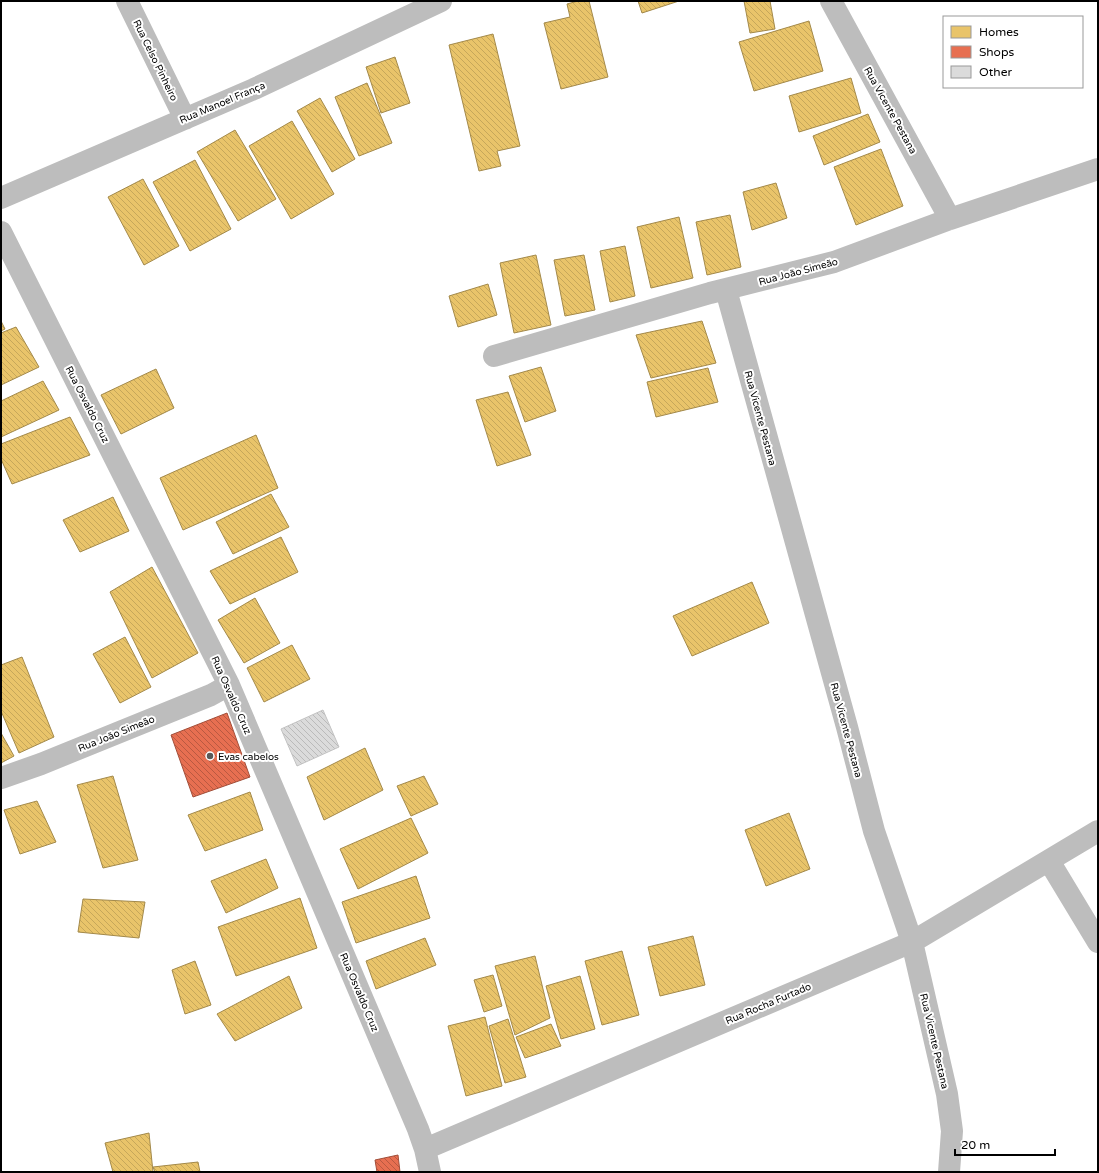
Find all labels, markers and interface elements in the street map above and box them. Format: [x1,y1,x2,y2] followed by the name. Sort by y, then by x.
[943,16,1083,88] legend
[130,18,180,103] street label: Rua Celso Pinheiro
[979,25,1019,39] text: Homes
[979,45,1014,59] text: Shops
[861,65,919,156] street label: Rua Vicente Pestana
[979,65,1012,79] text: Other
[178,79,267,126] street label: Rua Manoel França
[757,256,839,288] street label: Rua João Simeão
[63,364,112,445] street label: Rua Osvaldo Cruz
[742,369,778,467] street label: Rua Vicente Pestana
[208,654,254,736] street label: Rua Osvaldo Cruz
[828,681,864,779] street label: Rua Vicente Pestana
[76,713,156,755] street label: Rua João Simeão
[205,751,215,761] marker: Evas cabelos
[218,751,279,763] place label: Evas cabelos
[337,951,381,1034] street label: Rua Osvaldo Cruz
[724,980,813,1027] street label: Rua Rocha Furtado
[917,992,951,1090] street label: Rua Vicente Pestana
[955,1131,1055,1157] scale bar
[961,1138,990,1152] text: 20 m

